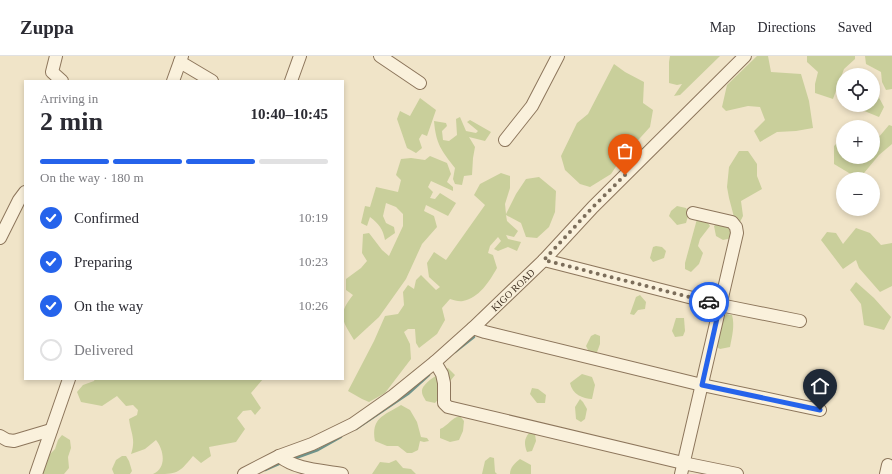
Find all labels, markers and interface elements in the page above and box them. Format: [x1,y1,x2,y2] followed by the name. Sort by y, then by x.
[20,17,74,38] text: Zuppa
[710,20,735,35] text: Map
[757,20,816,35] text: Directions
[838,20,872,35] text: Saved
[836,68,880,216] map controls
[836,68,880,112] button: locate
[40,91,98,106] text: Arriving in
[251,106,328,122] text: 10:40–10:45
[40,107,103,136] text: 2 min
[836,120,880,164] button: +
[608,134,642,175] pin
[614,140,636,162] icon: bag
[40,170,144,185] text: On the way · 180 m
[836,172,880,216] button: −
[40,207,62,229] icon: check
[74,210,139,226] text: Confirmed
[298,210,328,225] text: 10:19
[40,251,62,273] icon: check
[74,254,132,270] text: Preparing
[298,254,328,269] text: 10:23
[489,267,537,313] street label: KIGO ROAD
[689,282,729,322] courier
[698,291,720,313] icon: car
[40,295,62,317] icon: check
[74,298,143,314] text: On the way
[298,298,328,313] text: 10:26
[74,342,133,358] text: Delivered
[803,369,837,410] pin
[809,375,831,397] icon: home

